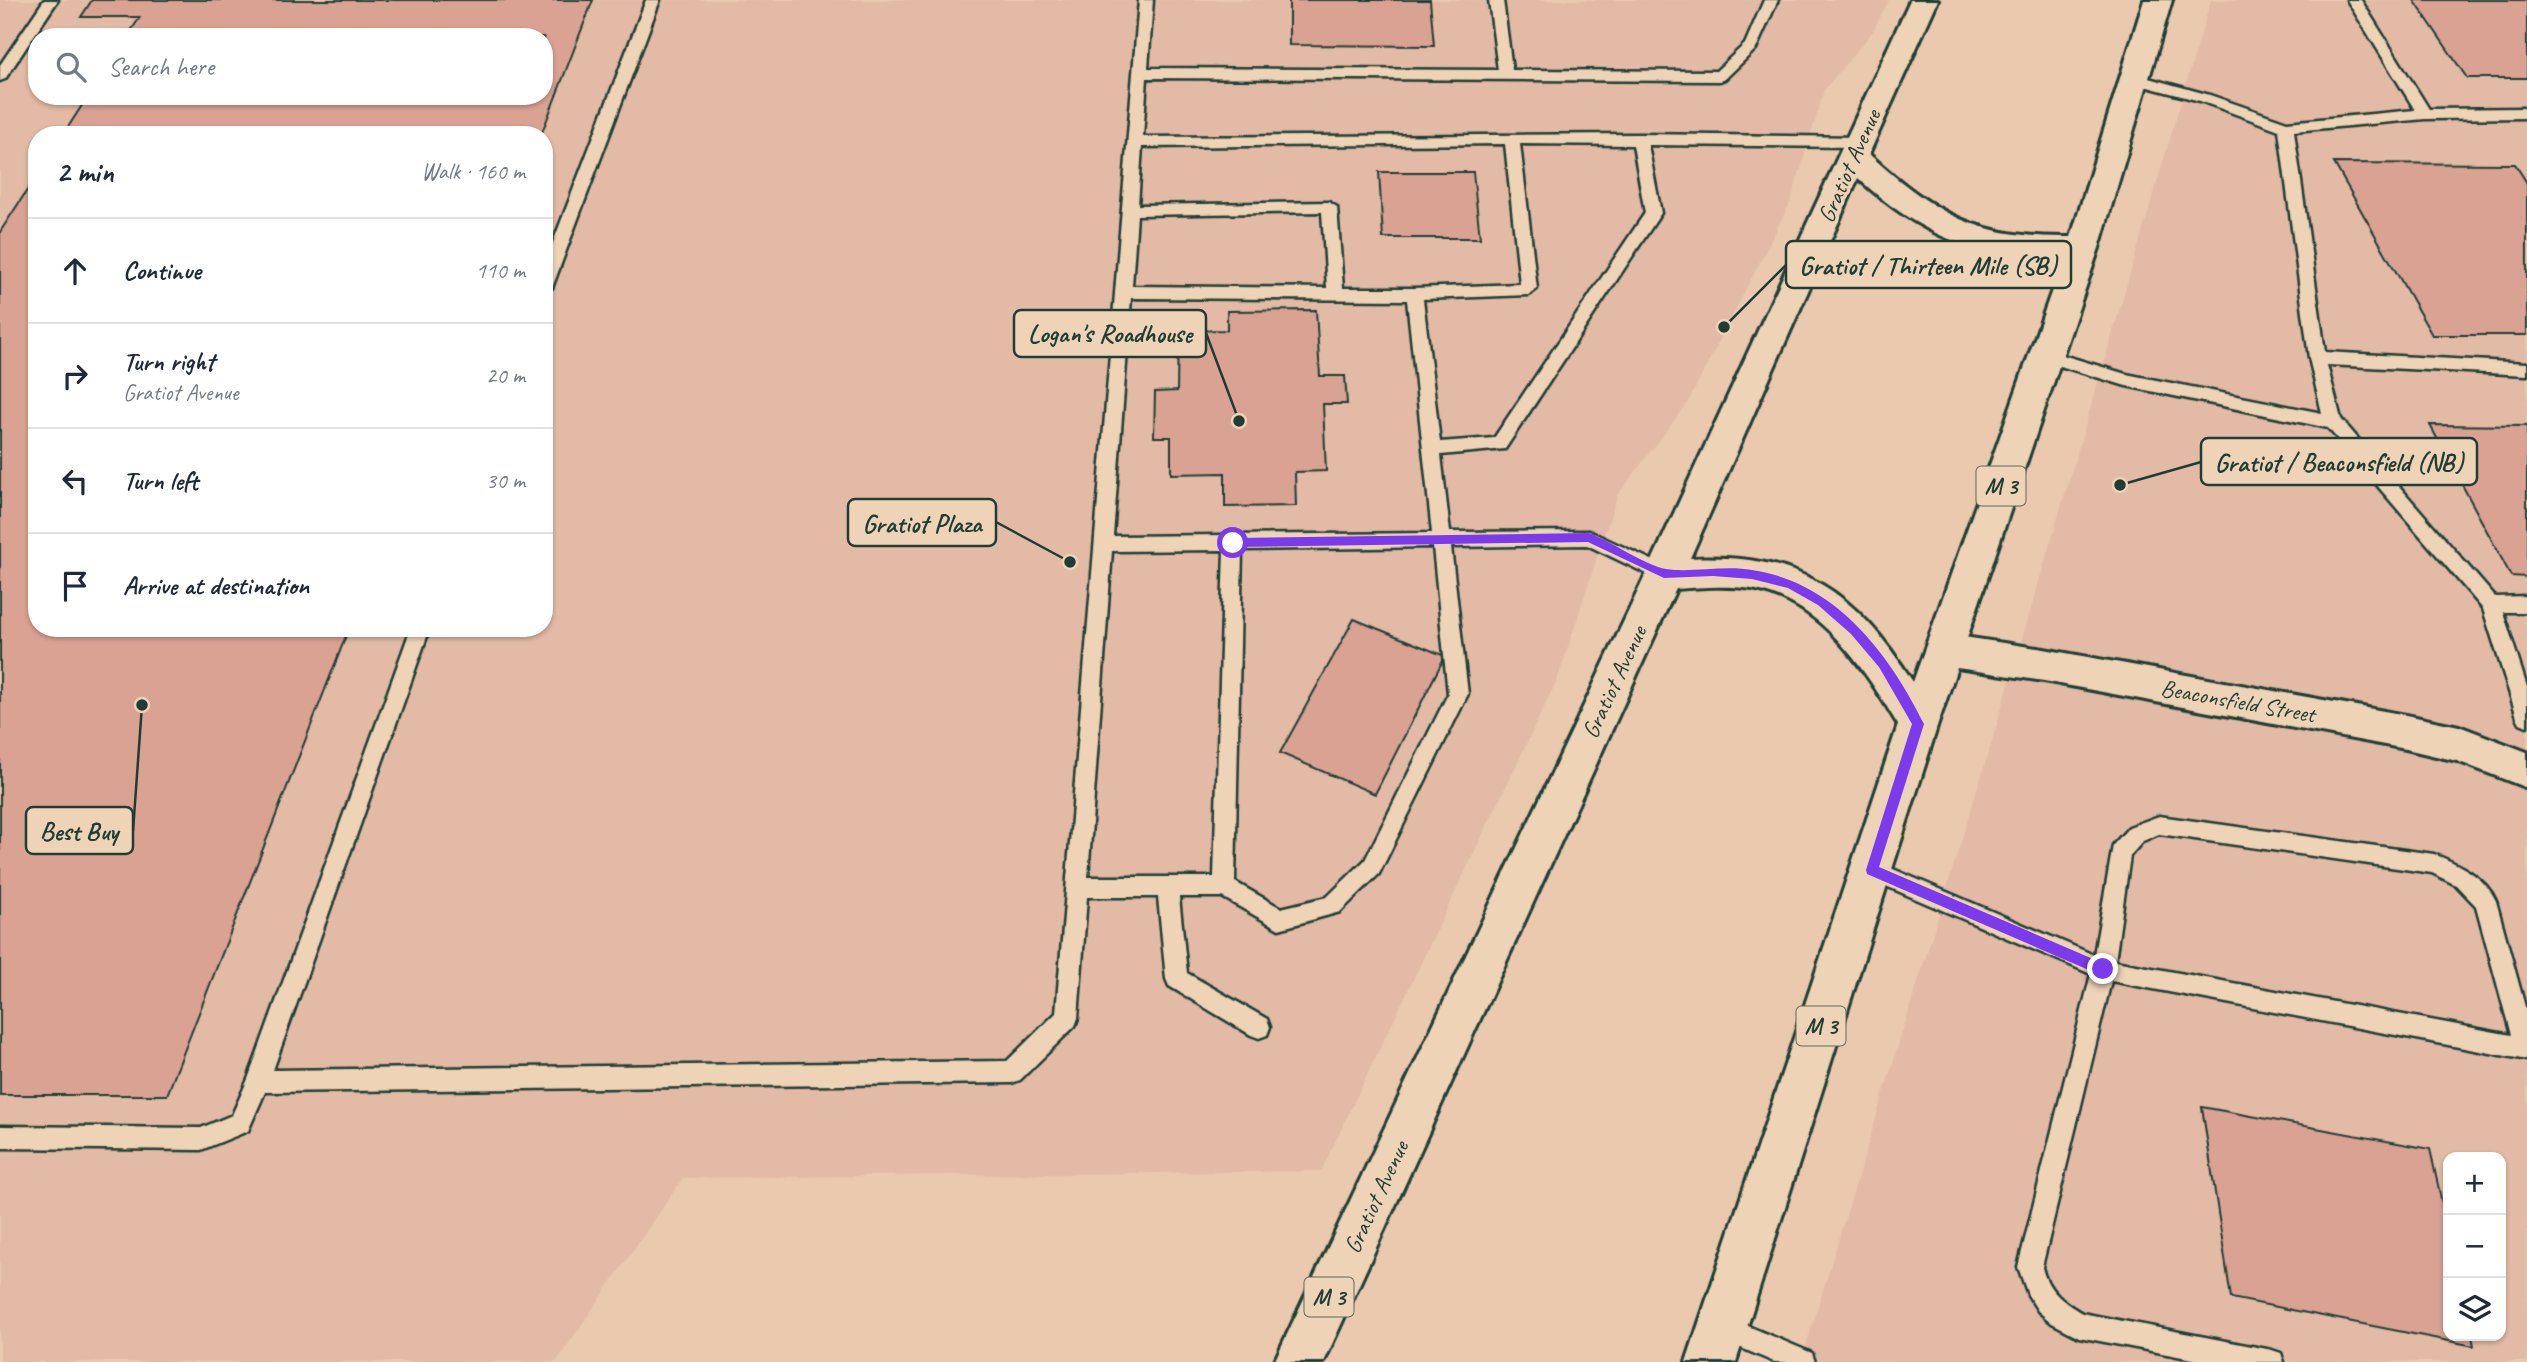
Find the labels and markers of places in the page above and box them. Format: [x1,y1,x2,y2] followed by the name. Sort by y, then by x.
[1786,241,2071,288] callout: Gratiot / Thirteen Mile (SB)
[1014,310,1206,357] callout: Logan's Roadhouse
[2201,438,2477,485] callout: Gratiot / Beaconsfield (NB)
[848,499,996,546] callout: Gratiot Plaza
[26,807,133,854] callout: Best Buy

